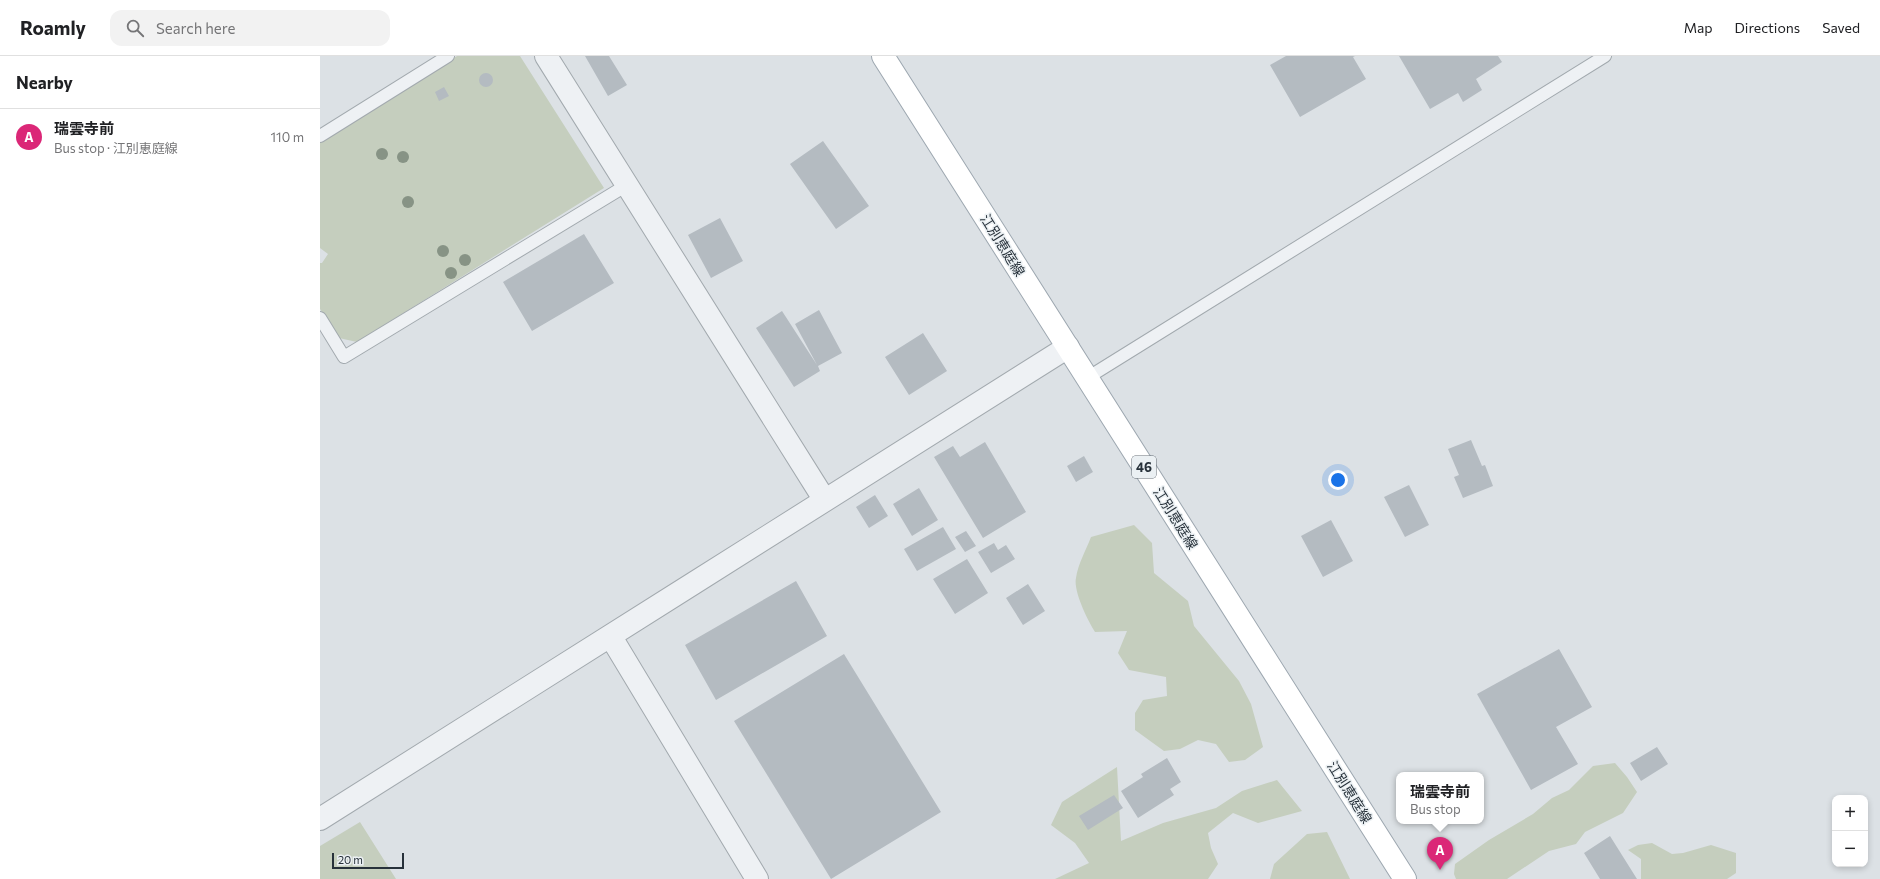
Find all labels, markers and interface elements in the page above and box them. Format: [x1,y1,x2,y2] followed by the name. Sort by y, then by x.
[110,10,390,46] search box
[20,16,86,39] text: Roamly
[124,17,146,39] icon: search
[156,19,235,37] text: Search here
[1684,19,1713,36] text: Map
[1735,19,1800,36] text: Directions
[1822,19,1860,36] text: Saved
[16,72,73,93] text: Nearby
[54,119,114,137] text: 瑞雲寺前
[24,129,34,145] text: A
[271,129,304,145] text: 110 m
[54,140,178,156] text: Bus stop · 江別恵庭線
[977,211,1029,279] street label: 江別恵庭線
[1132,456,1156,478] road number: 46
[1328,470,1348,490] your location
[1150,484,1202,552] street label: 江別恵庭線
[1324,758,1376,826] street label: 江別恵庭線
[1396,772,1484,824] popup
[1410,782,1470,800] text: 瑞雲寺前
[1832,795,1868,867] map controls
[1832,795,1868,831] button: +
[1410,801,1461,817] text: Bus stop
[1832,831,1868,867] button: −
[1427,837,1453,870] pin: A
[332,851,404,870] scale bar
[338,853,363,866] text: 20 m

